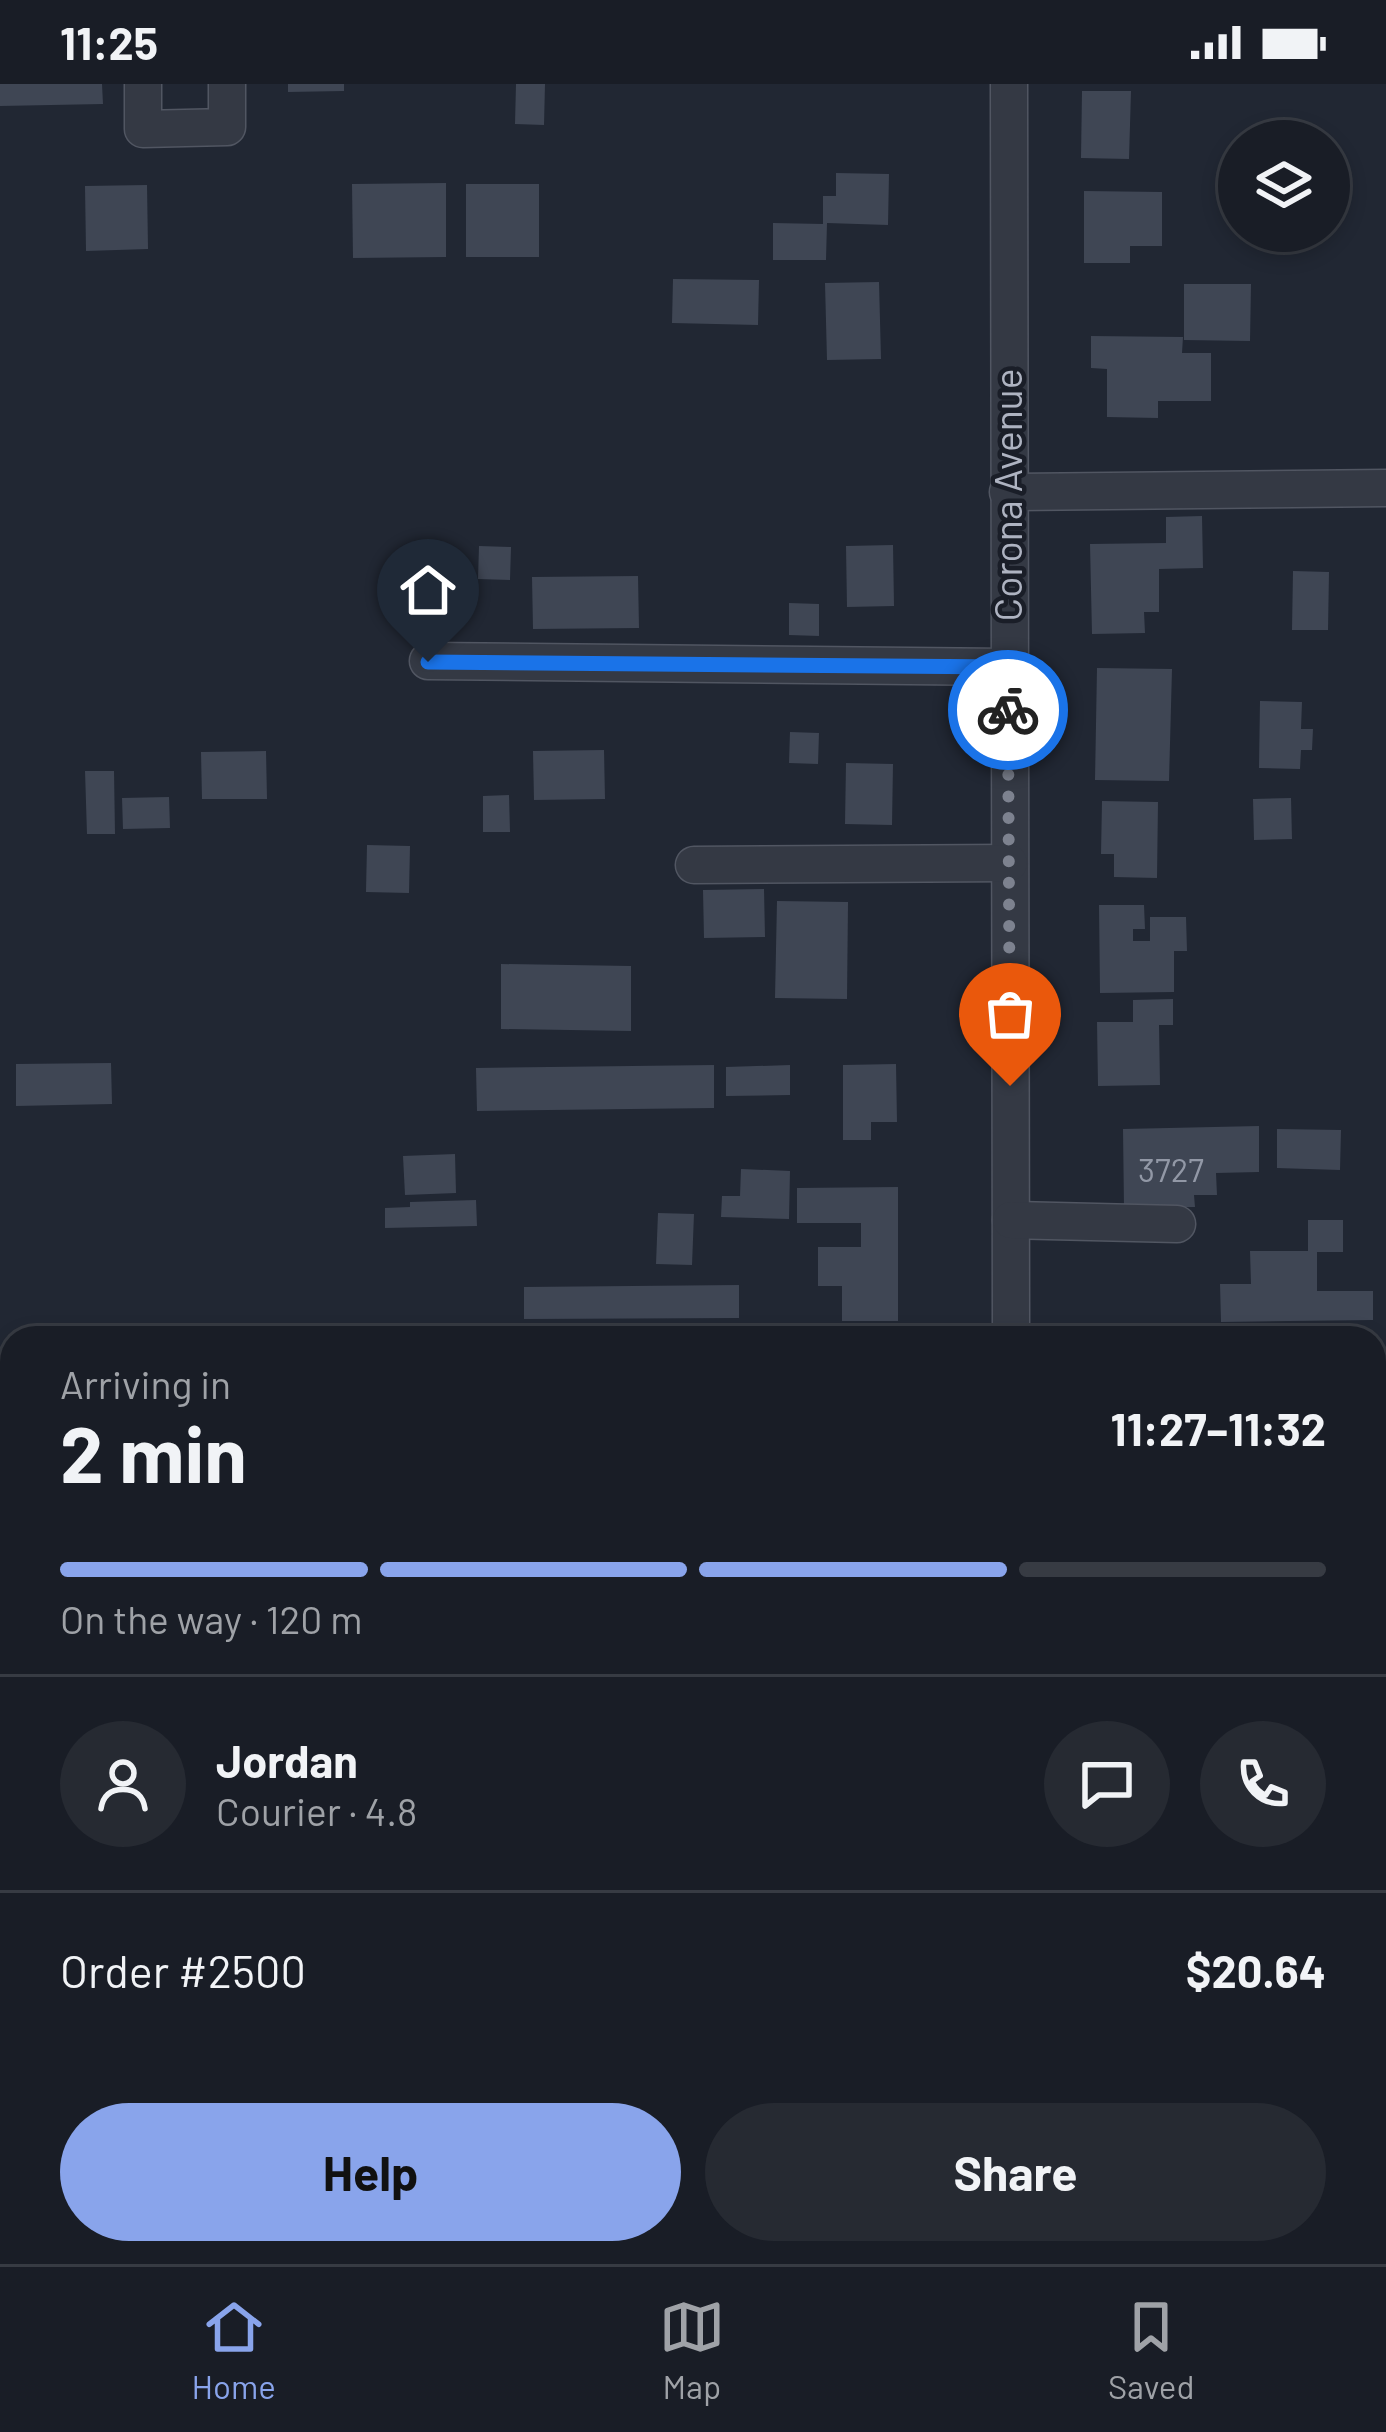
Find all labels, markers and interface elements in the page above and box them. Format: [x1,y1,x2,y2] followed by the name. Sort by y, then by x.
[60,15,158,69] text: 11:25
[1218,120,1350,252] map controls
[1218,120,1350,252] button: layers
[983,369,1030,621] street label: Corona Avenue
[377,539,479,662] pin
[395,557,461,623] icon: home
[948,650,1068,770] courier
[975,677,1041,743] icon: bike
[959,963,1061,1086] pin
[977,981,1043,1047] icon: bag
[1138,1149,1204,1189] house number: 3727
[60,1360,231,1407] text: Arriving in
[1110,1401,1326,1455] text: 11:27–11:32
[60,1405,247,1499] text: 2 min
[60,1595,362,1642] text: On the way · 120 m
[60,1721,186,1847] button: person
[1044,1721,1170,1847] button: chat
[1200,1721,1326,1847] button: phone
[216,1733,358,1787] text: Jordan
[216,1787,417,1834] text: Courier · 4.8
[60,1943,306,1997] text: Order #2500
[1186,1943,1326,1997] text: $20.64
[60,2103,681,2241] button: Help
[705,2103,1326,2241] button: Share
[192,2294,276,2406] tab: Home
[659,2294,725,2406] tab: Map
[1108,2294,1194,2406] tab: Saved

